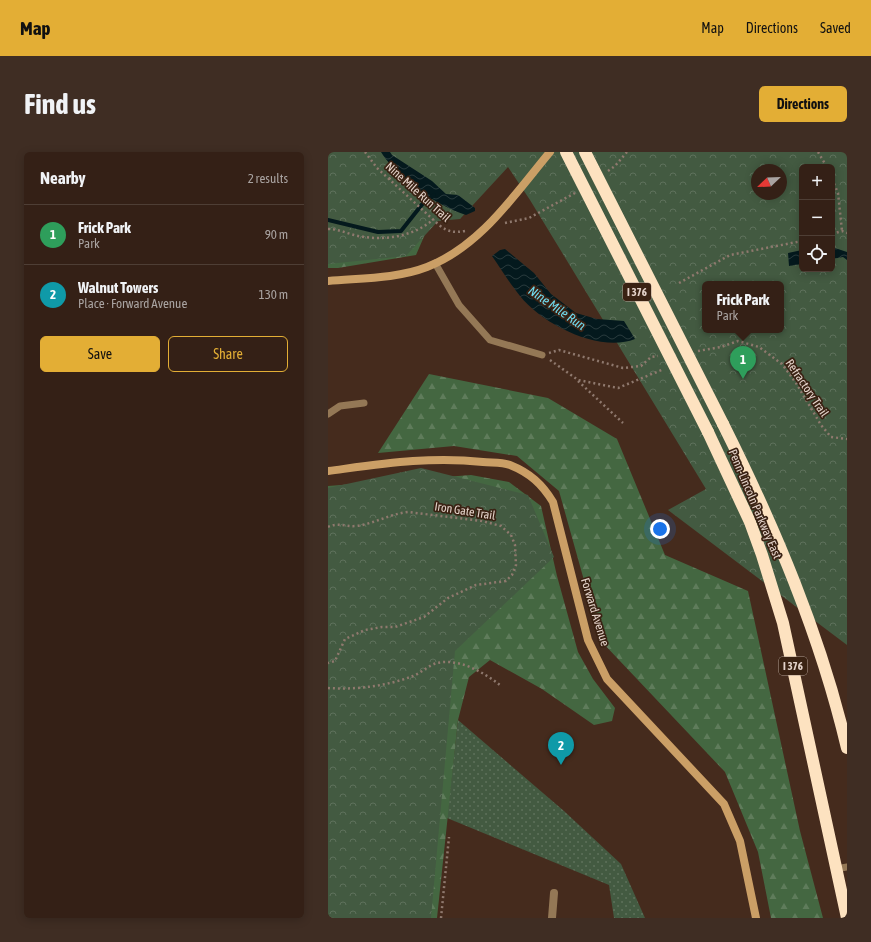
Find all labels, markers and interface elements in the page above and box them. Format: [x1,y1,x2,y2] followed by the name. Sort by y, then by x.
[20,17,51,39] text: Map
[701,20,724,36] text: Map
[746,20,798,36] text: Directions
[820,20,851,36] text: Saved
[759,86,847,122] button: Directions
[24,88,96,120] text: Find us
[383,159,454,225] street label: Nine Mile Run Trail
[751,164,787,200] north arrow
[799,164,835,272] map controls
[799,164,835,200] button: +
[40,168,86,188] text: Nearby
[248,171,288,186] text: 2 results
[799,200,835,236] button: −
[78,219,131,236] text: Frick Park
[50,227,56,242] text: 1
[265,227,288,242] text: 90 m
[78,236,100,251] text: Park
[799,236,835,272] button: locate
[78,279,158,296] text: Walnut Towers
[702,281,784,333] popup
[526,283,589,334] water label: Nine Mile Run
[623,283,651,301] road number: I 376
[50,287,56,302] text: 2
[259,287,288,302] text: 130 m
[717,291,769,308] text: Frick Park
[78,296,187,311] text: Place · Forward Avenue
[717,308,738,323] text: Park
[40,336,160,372] button: Save
[168,336,288,372] button: Share
[730,346,756,379] pin: 1
[783,356,832,420] street label: Refractory Trail
[726,447,785,561] street label: Penn-Lincoln Parkway East
[434,499,497,523] street label: Iron Gate Trail
[650,519,670,539] your location
[578,576,612,648] street label: Forward Avenue
[779,657,807,675] road number: I 376
[548,732,574,765] pin: 2

